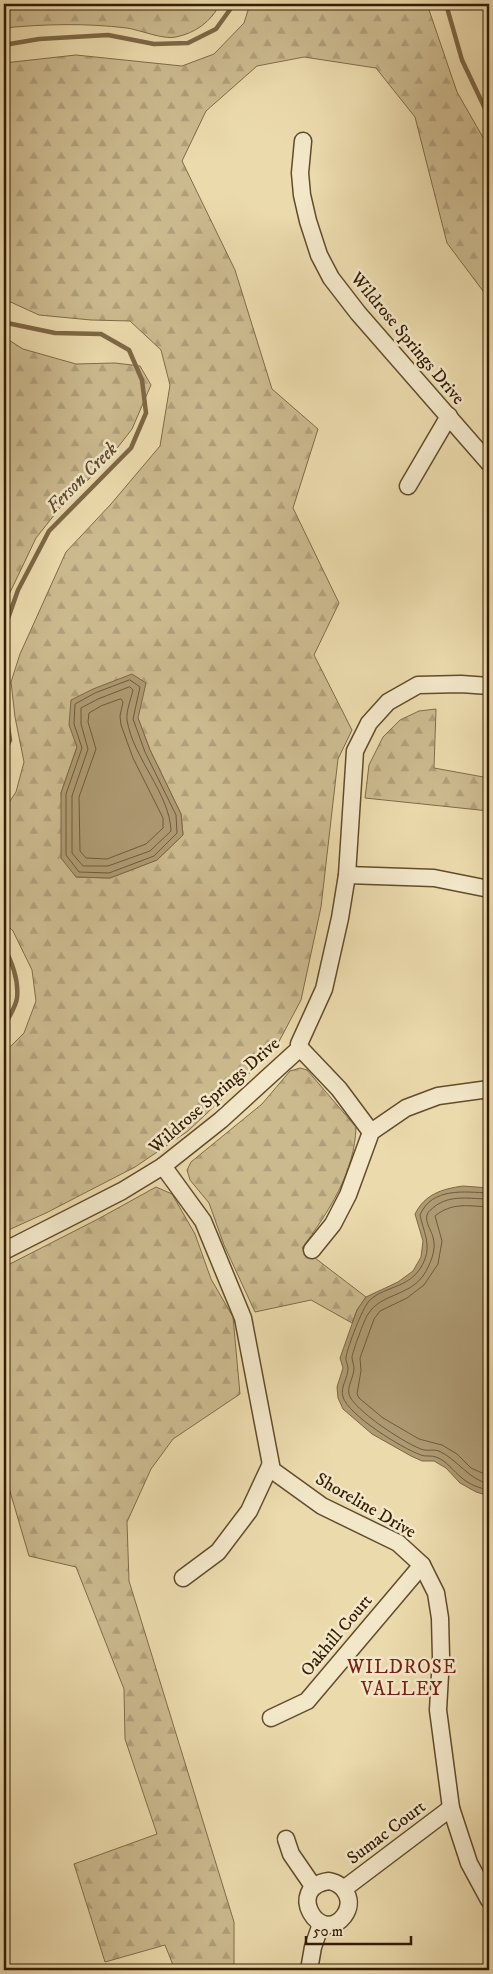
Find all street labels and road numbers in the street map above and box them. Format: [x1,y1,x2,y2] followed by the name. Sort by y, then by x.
[345,267,469,409] street label: Wildrose Springs Drive
[144,1033,285,1159] street label: Wildrose Springs Drive
[311,1468,420,1544] street label: Shoreline Drive
[296,1590,377,1681] street label: Oakhill Court
[343,1796,430,1870] street label: Sumac Court

